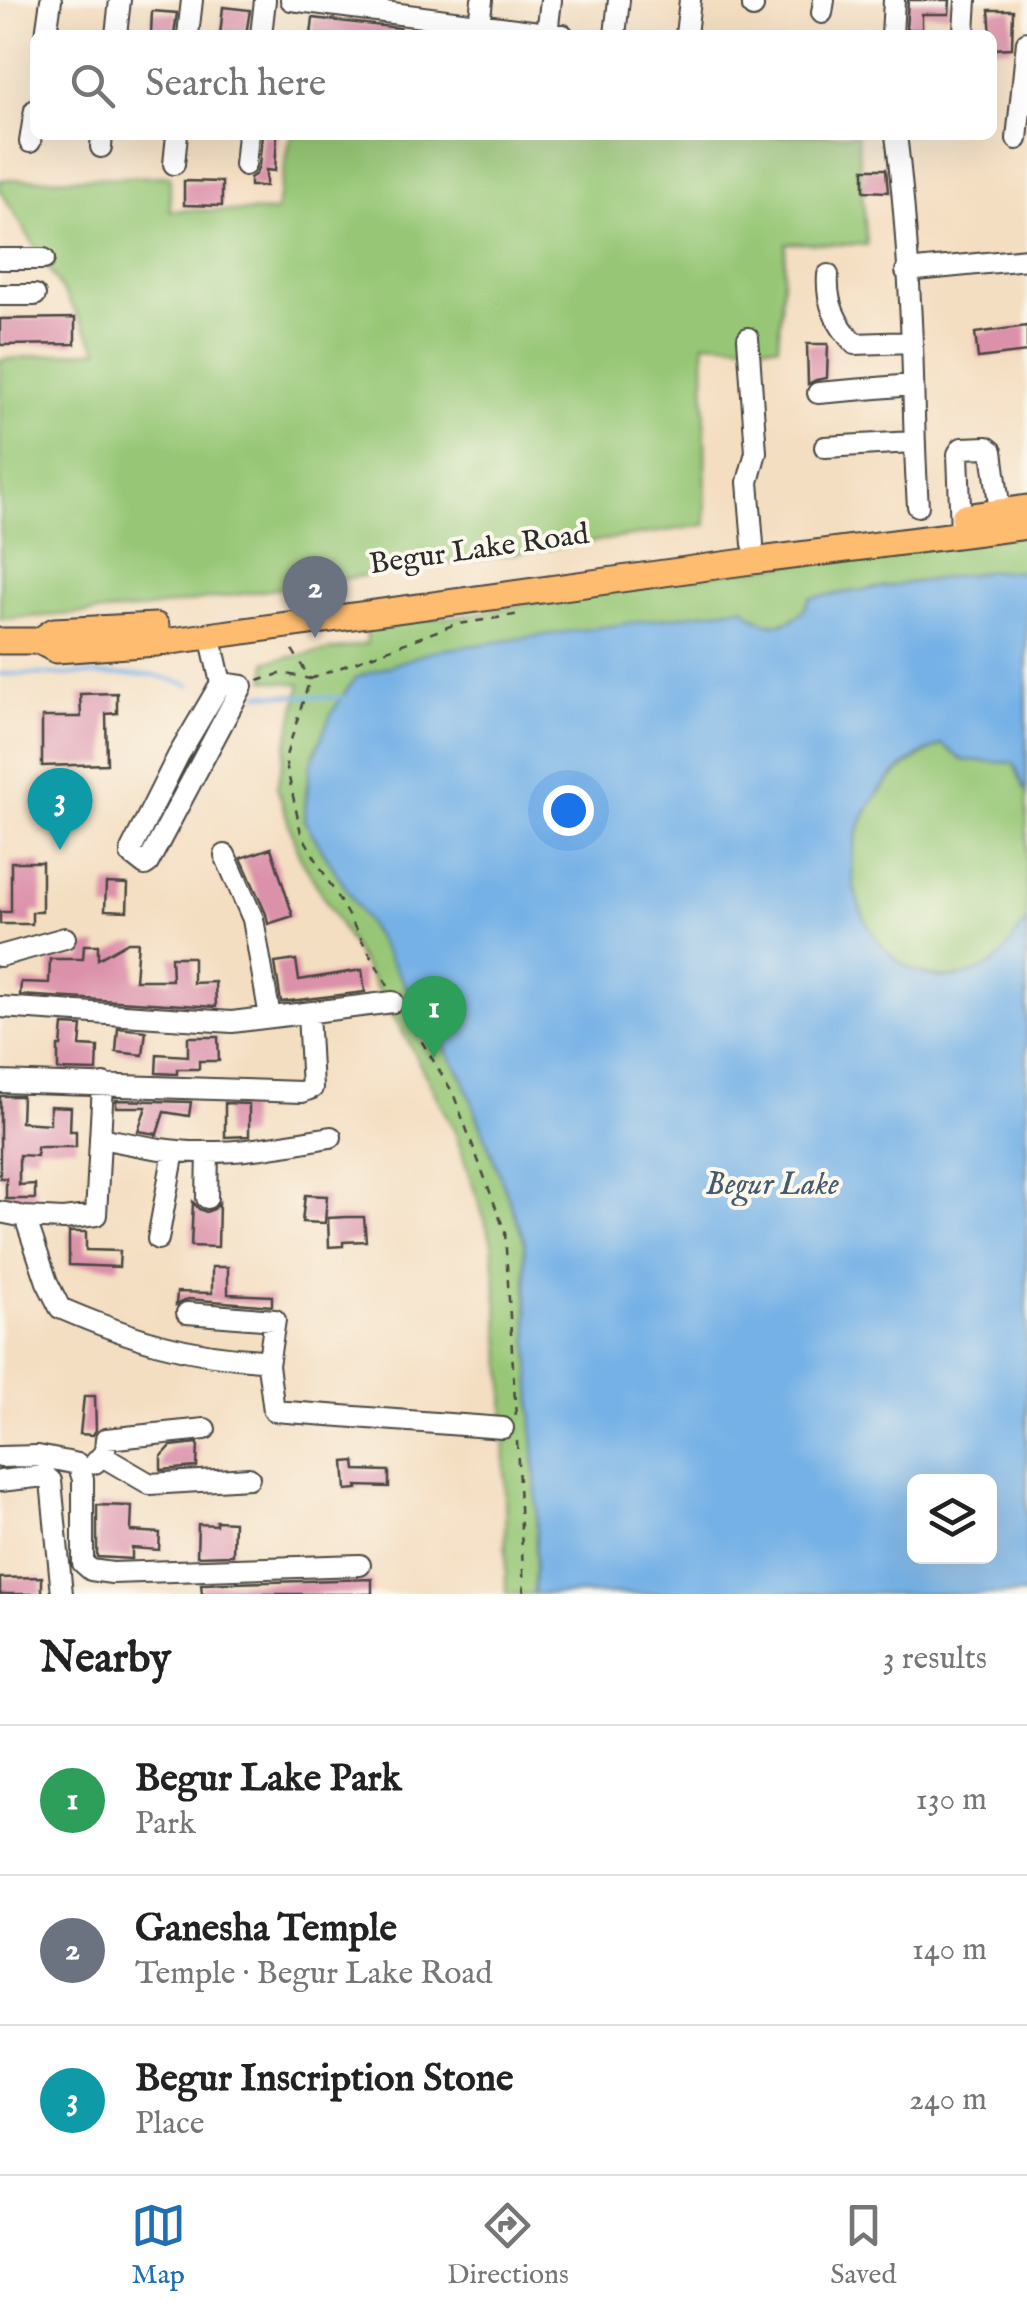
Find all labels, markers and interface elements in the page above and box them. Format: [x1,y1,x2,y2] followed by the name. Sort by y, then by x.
[30,30,997,140] search box
[65,58,120,113] icon: search
[145,61,326,109] text: Search here
[367,516,592,584] street label: Begur Lake Road
[282,556,348,638] pin: 2
[28,768,92,850] pin: 3
[543,785,594,836] your location
[402,976,466,1058] pin: 1
[705,1165,839,1206] water label: Begur Lake
[907,1474,997,1564] map controls
[907,1474,997,1564] button: layers
[40,1633,171,1686] text: Nearby
[883,1639,987,1680] text: 3 results
[135,1756,402,1804] text: Begur Lake Park
[67,1780,78,1821] text: 1
[916,1780,987,1821] text: 130 m
[135,1804,196,1845] text: Park
[135,1906,397,1954] text: Ganesha Temple
[65,1930,80,1971] text: 2
[912,1930,987,1971] text: 140 m
[135,1954,493,1995] text: Temple · Begur Lake Road
[135,2056,513,2104] text: Begur Inscription Stone
[67,2080,78,2121] text: 3
[909,2080,987,2121] text: 240 m
[135,2104,205,2145] text: Place
[131,2198,186,2293] tab: Map
[447,2198,569,2293] tab: Directions
[830,2198,896,2293] tab: Saved

